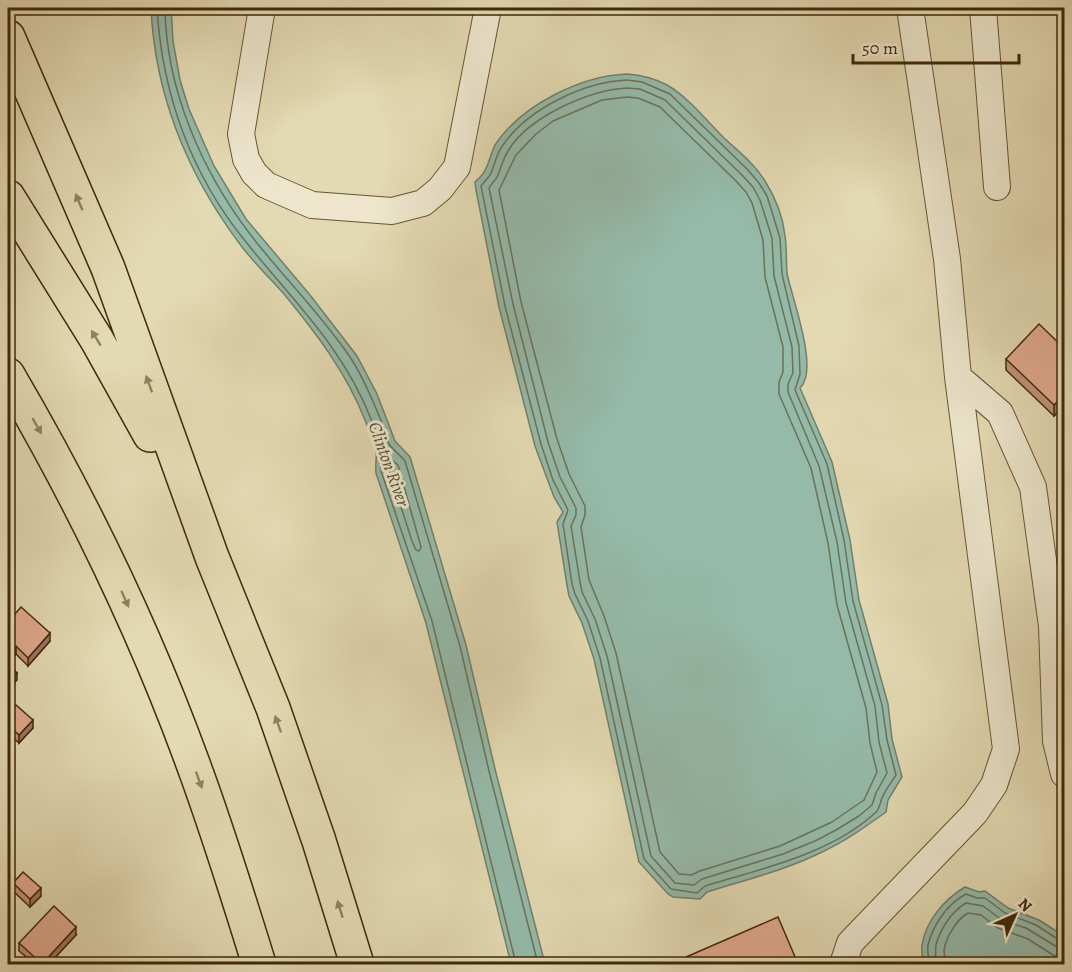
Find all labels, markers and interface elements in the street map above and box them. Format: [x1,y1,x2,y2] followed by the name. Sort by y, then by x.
[853,27,1020,65] scale bar
[862,36,898,60] text: 50 m
[74,193,83,211] one-way arrow
[91,330,102,346] one-way arrow
[144,374,154,392] one-way arrow
[31,418,42,434] one-way arrow
[363,418,416,510] water label: Clinton River
[121,591,130,608] one-way arrow
[273,714,283,732] one-way arrow
[194,771,204,789] one-way arrow
[985,885,1045,945] north arrow
[1013,893,1037,917] text: N
[335,900,344,918] one-way arrow

